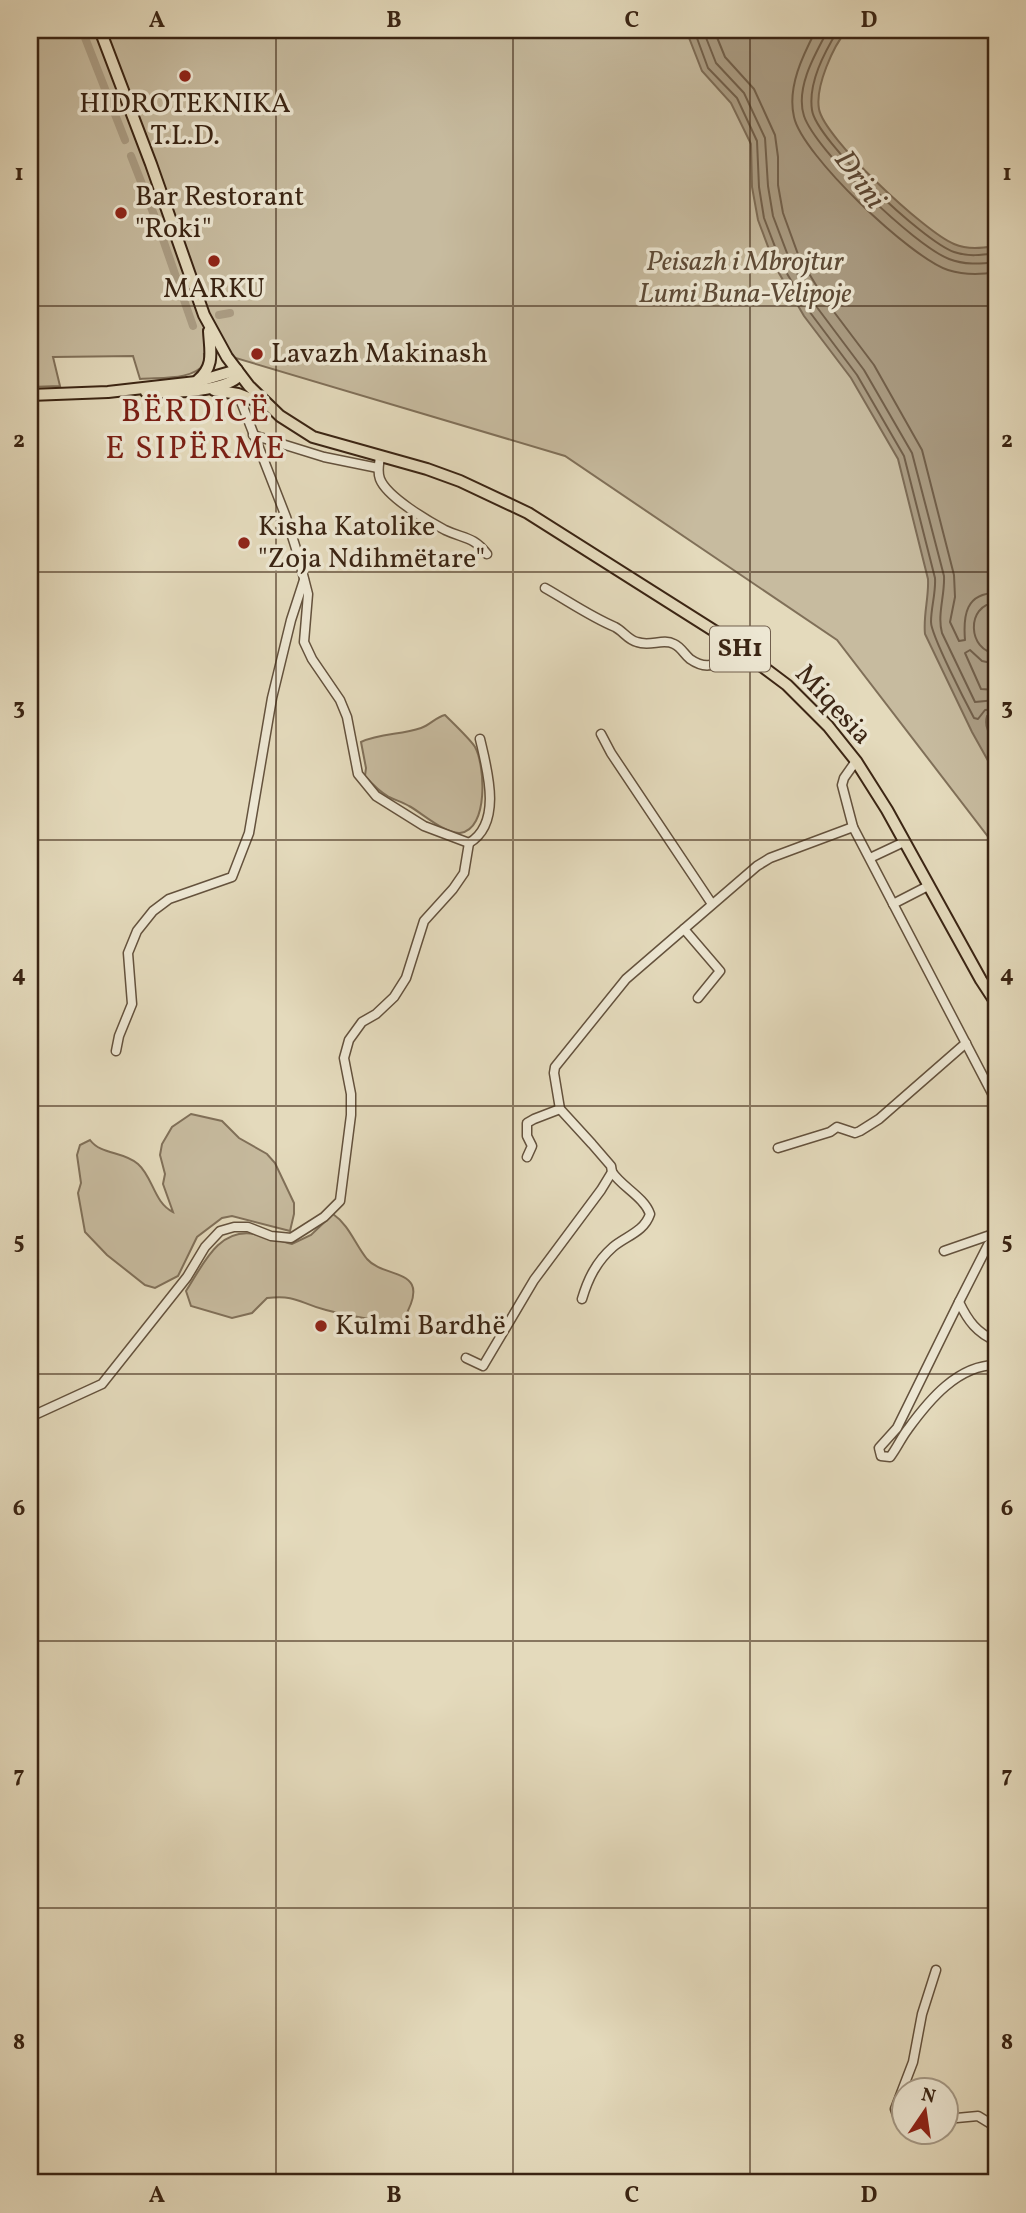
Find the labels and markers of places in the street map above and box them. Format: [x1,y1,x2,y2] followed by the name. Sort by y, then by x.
[177,68,193,84] marker: HIDROTEKNIKA T.L.D.
[79,85,291,156] place label: HIDROTEKNIKA T.L.D.
[135,178,304,249] place label: Bar Restorant "Roki"
[113,205,129,221] marker: Bar Restorant "Roki"
[206,253,222,269] marker: MARKU
[163,270,265,309] place label: MARKU
[271,335,488,374] place label: Lavazh Makinash
[249,346,265,362] marker: Lavazh Makinash
[258,508,485,579] place label: Kisha Katolike "Zoja Ndihmëtare"
[236,535,252,551] marker: Kisha Katolike "Zoja Ndihmëtare"
[335,1307,506,1346] place label: Kulmi Bardhë
[313,1318,329,1334] marker: Kulmi Bardhë

